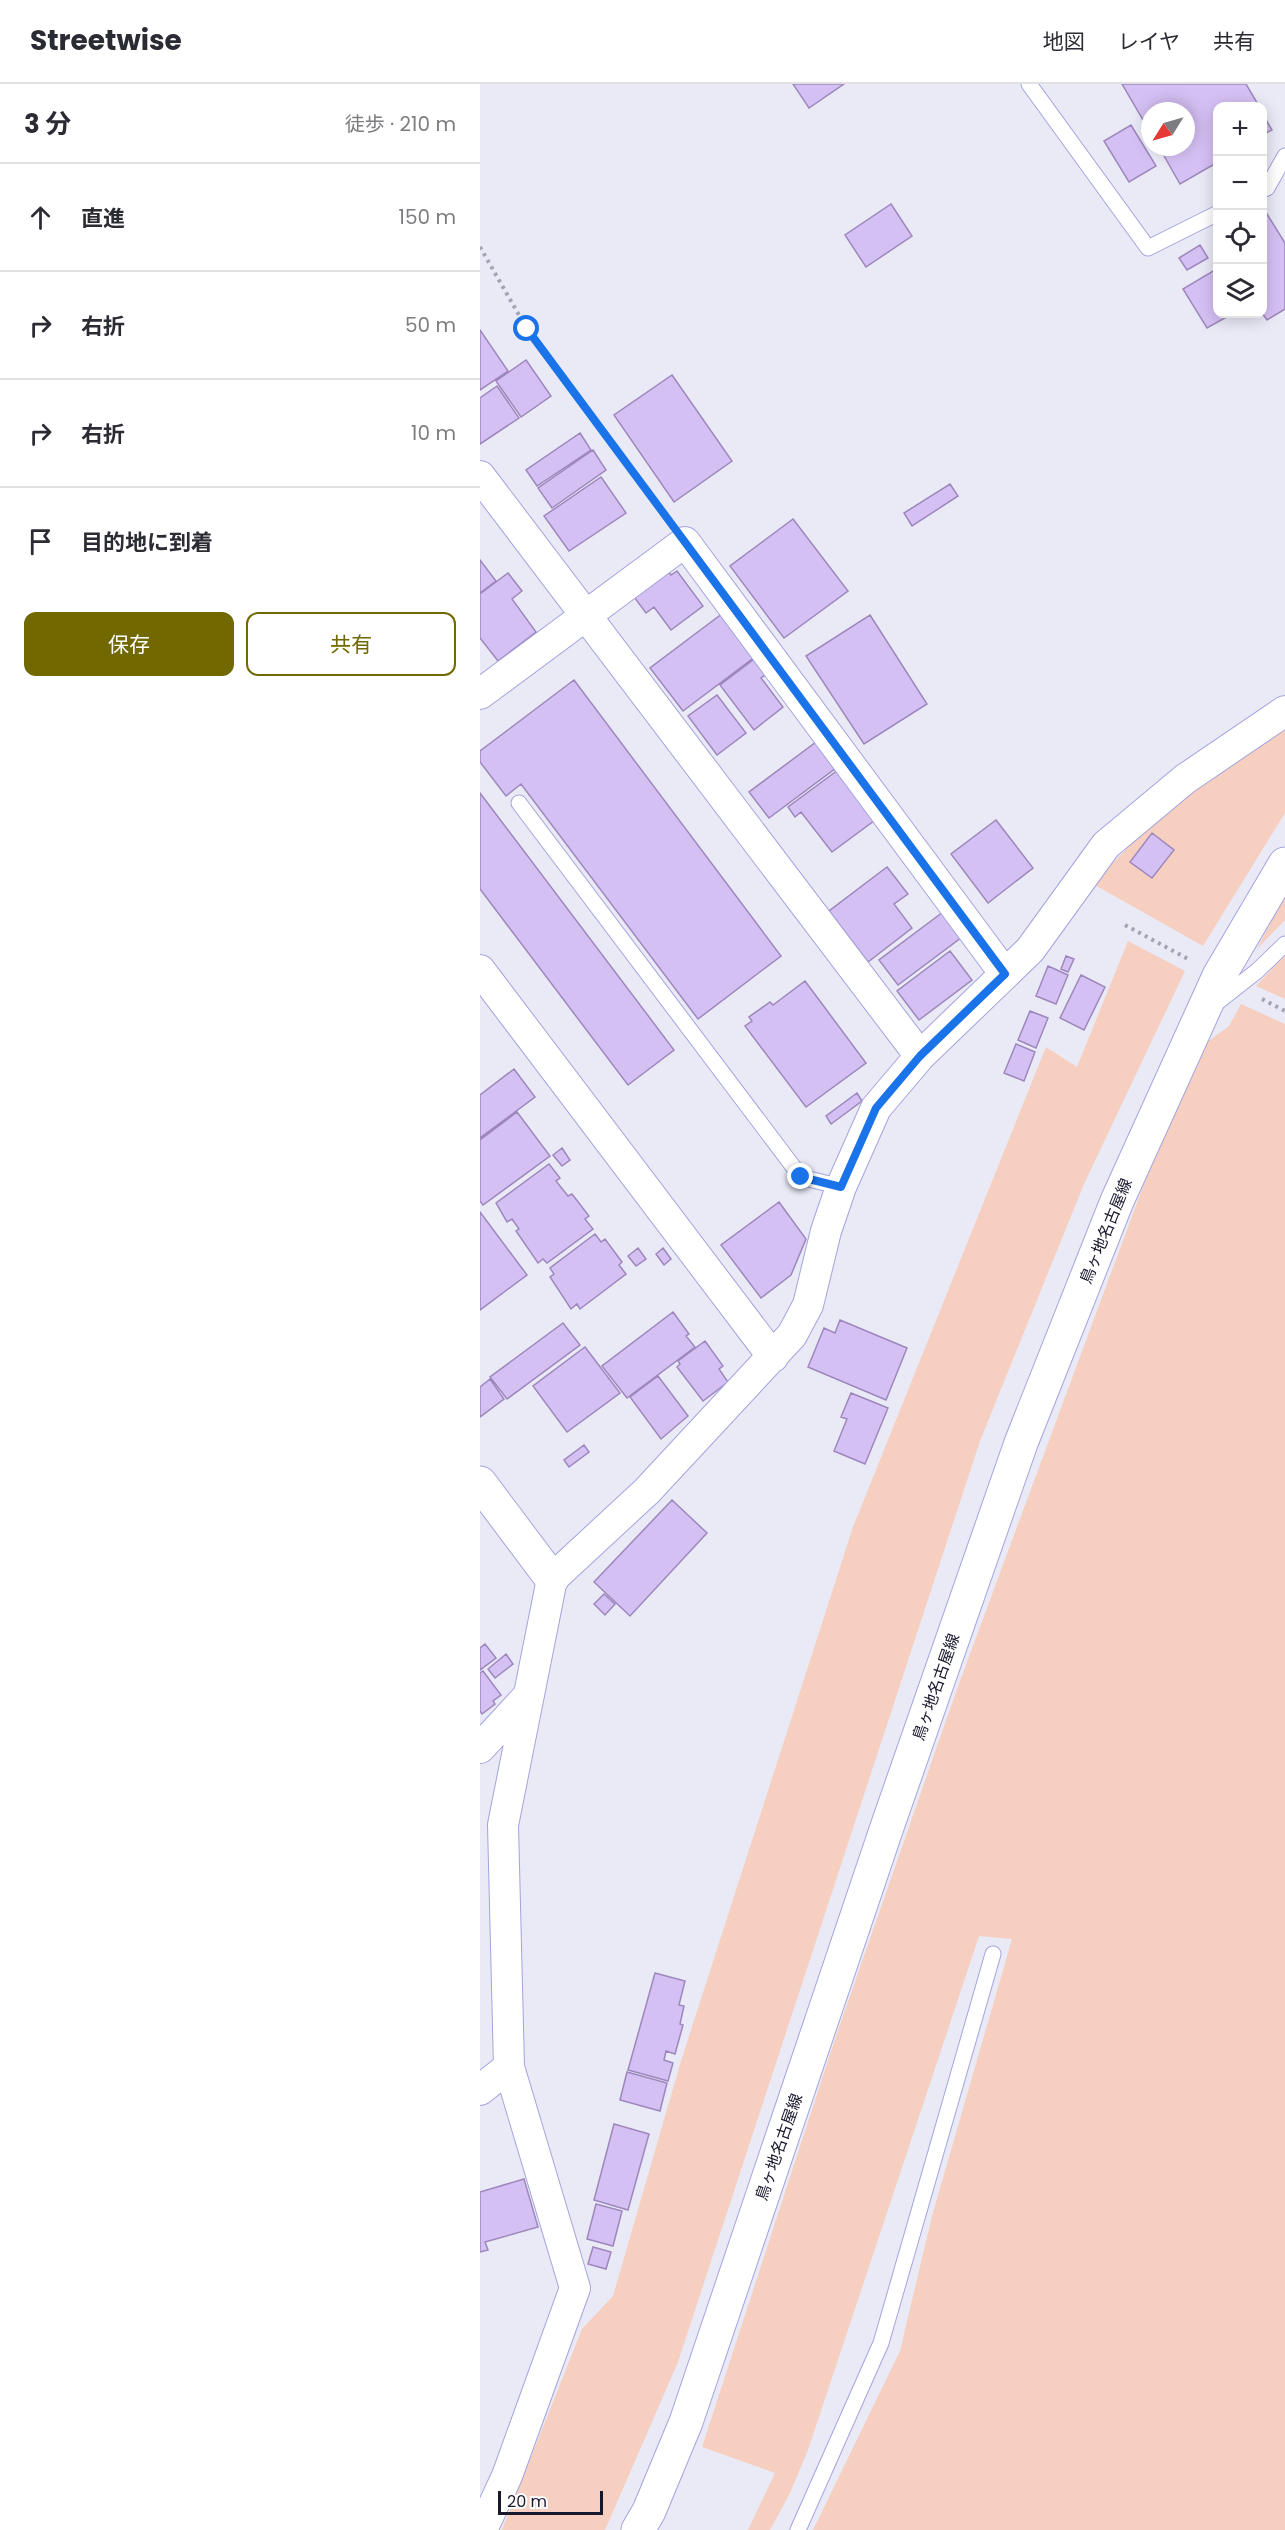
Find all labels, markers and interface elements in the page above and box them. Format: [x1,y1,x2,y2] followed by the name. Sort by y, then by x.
[30,21,182,60] text: Streetwise
[1043,27,1085,56] text: 地図
[1118,27,1180,56] text: レイヤ
[1213,27,1255,56] text: 共有
[1141,102,1195,156] north arrow
[1213,102,1267,318] map controls
[1213,102,1267,156] button: +
[24,106,71,142] text: 3 分
[345,110,456,138] text: 徒歩 · 210 m
[1213,156,1267,210] button: −
[24,201,57,234] icon: ahead
[81,203,125,234] text: 直進
[399,203,456,231] text: 150 m
[1213,210,1267,264] button: locate
[1213,264,1267,318] button: layers
[24,309,57,342] icon: right
[81,311,125,342] text: 右折
[405,311,456,339] text: 50 m
[513,315,539,341] route start
[24,417,57,450] icon: right
[81,419,125,450] text: 右折
[411,419,456,447] text: 10 m
[24,525,57,558] icon: arrive
[81,527,213,558] text: 目的地に到着
[24,612,234,676] button: 保存
[246,612,456,676] button: 共有
[787,1163,813,1189] route end
[1074,1175,1138,1287] street label: 鳥ヶ地名古屋線
[907,1630,965,1744] street label: 鳥ヶ地名古屋線
[750,2090,808,2204] street label: 鳥ヶ地名古屋線
[498,2488,603,2516] scale bar
[507,2490,547,2513] text: 20 m

